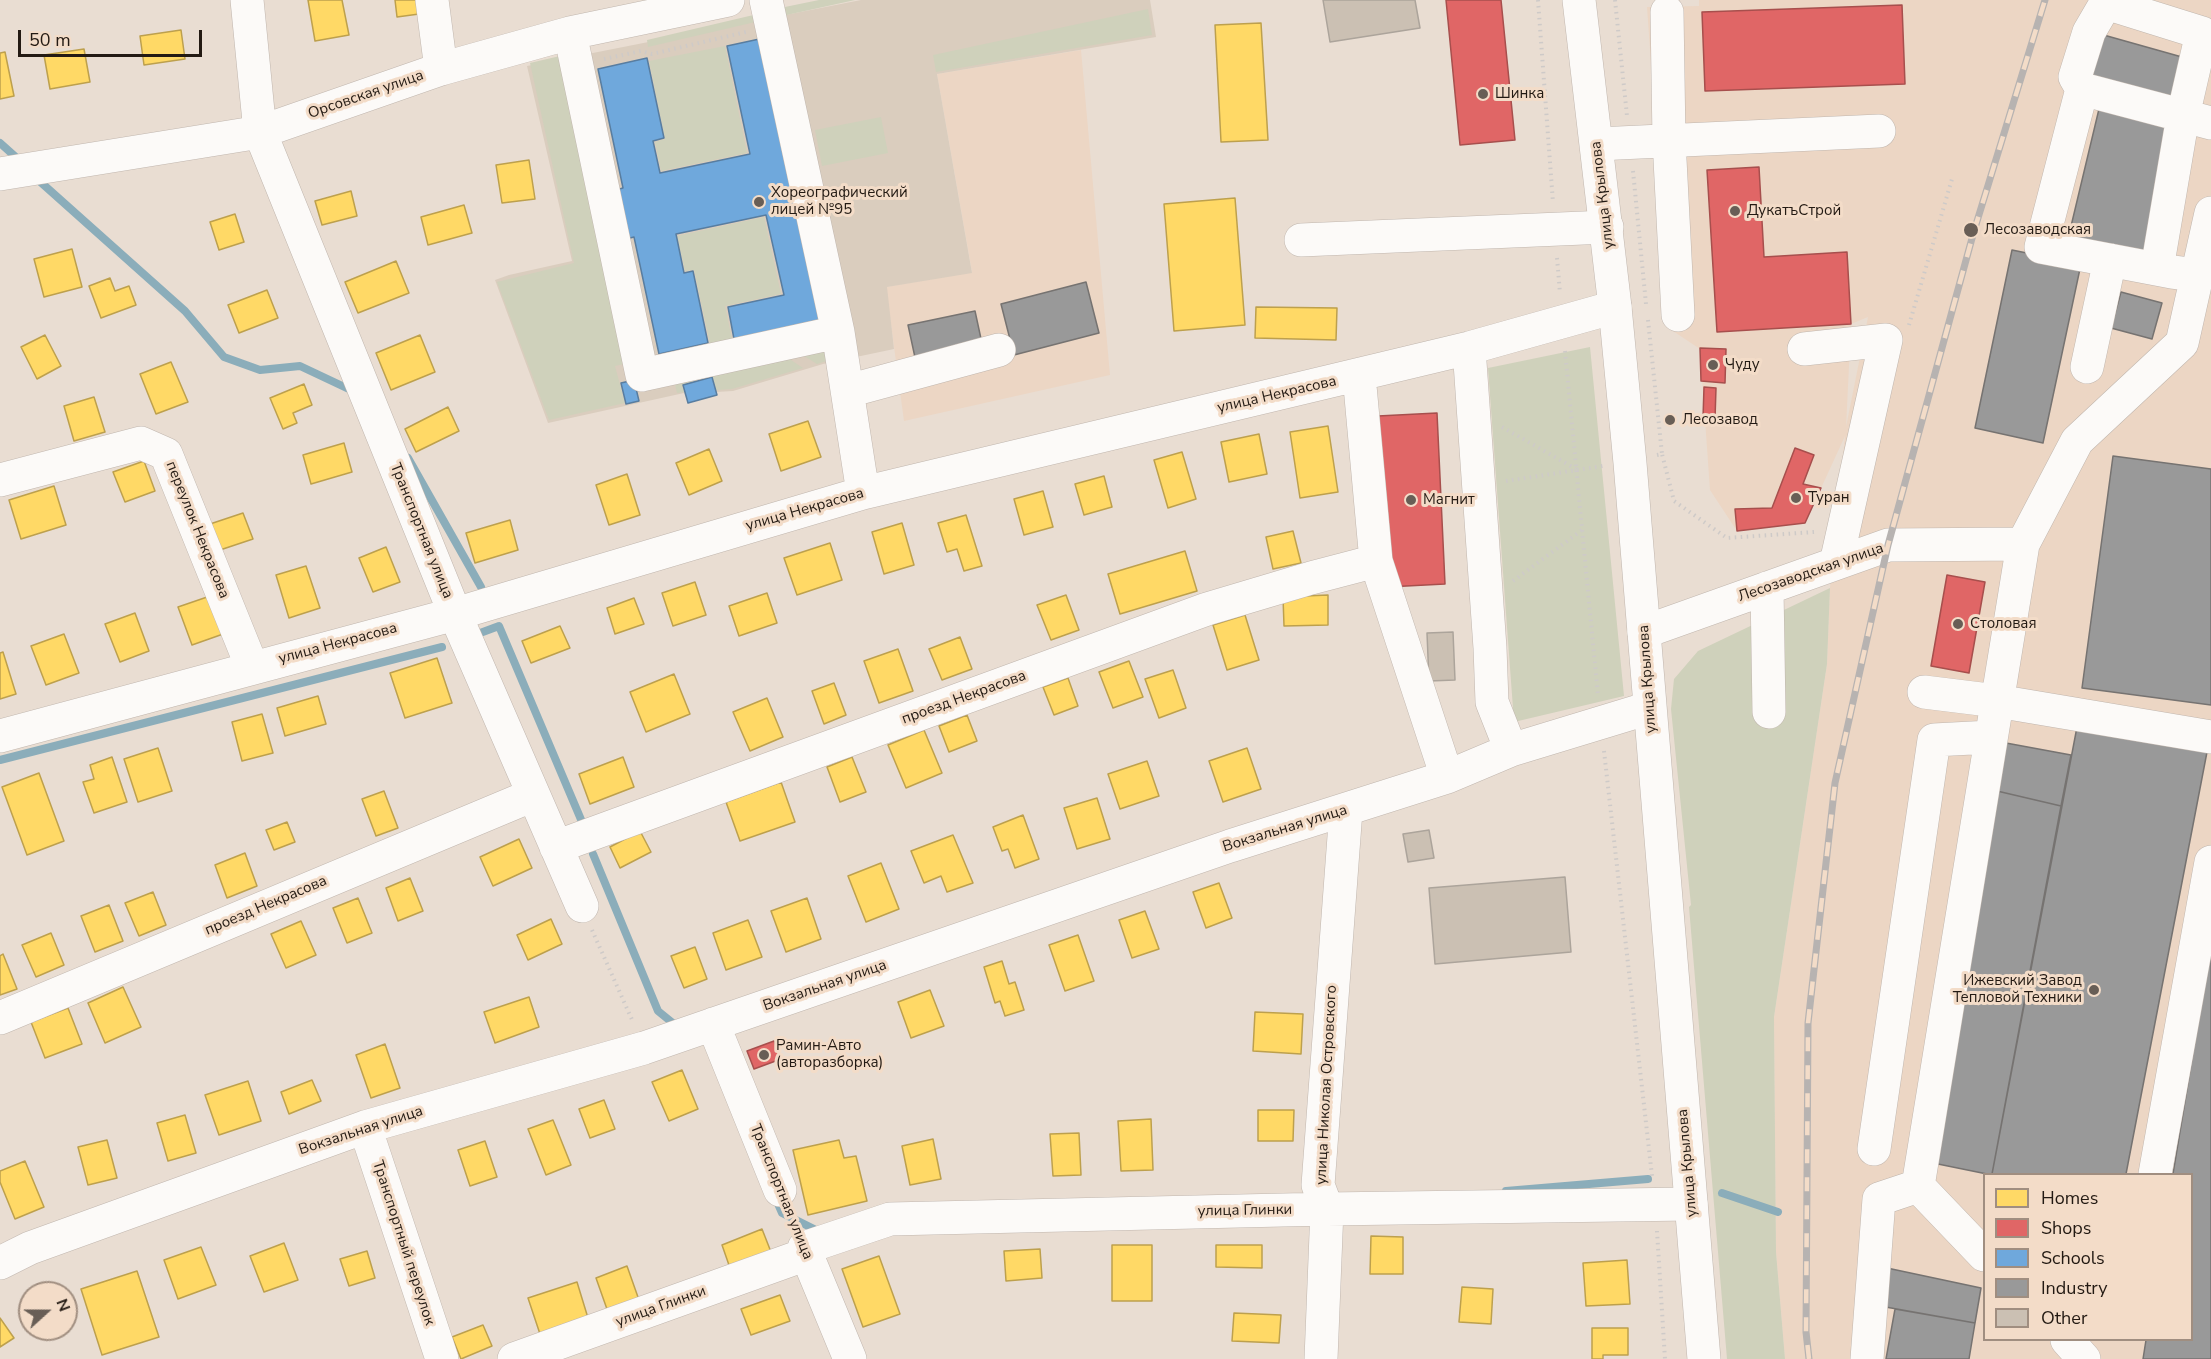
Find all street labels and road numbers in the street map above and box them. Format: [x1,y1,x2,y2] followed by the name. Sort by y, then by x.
[306,67,426,123] street label: Орсовская улица
[1587,140,1619,250] street label: улица Крылова
[1216,373,1338,417] street label: улица Некрасова
[161,459,233,601] street label: переулок Некрасова
[386,461,456,601] street label: Транспортная улица
[744,485,866,535] street label: улица Некрасова
[1736,540,1886,606] street label: Лесозаводская улица
[277,620,399,668] street label: улица Некрасова
[1635,624,1661,734] street label: улица Крылова
[899,667,1029,729] street label: проезд Некрасова
[1221,801,1349,857] street label: Вокзальная улица
[202,872,330,940] street label: проезд Некрасова
[761,956,889,1016] street label: Вокзальная улица
[1313,985,1341,1185] street label: улица Николая Островского
[297,1102,425,1160] street label: Вокзальная улица
[1674,1108,1702,1218] street label: улица Крылова
[746,1122,816,1262] street label: Транспортная улица
[368,1158,438,1328] street label: Транспортный переулок
[1198,1201,1292,1221] street label: улица Глинки
[614,1282,708,1332] street label: улица Глинки

